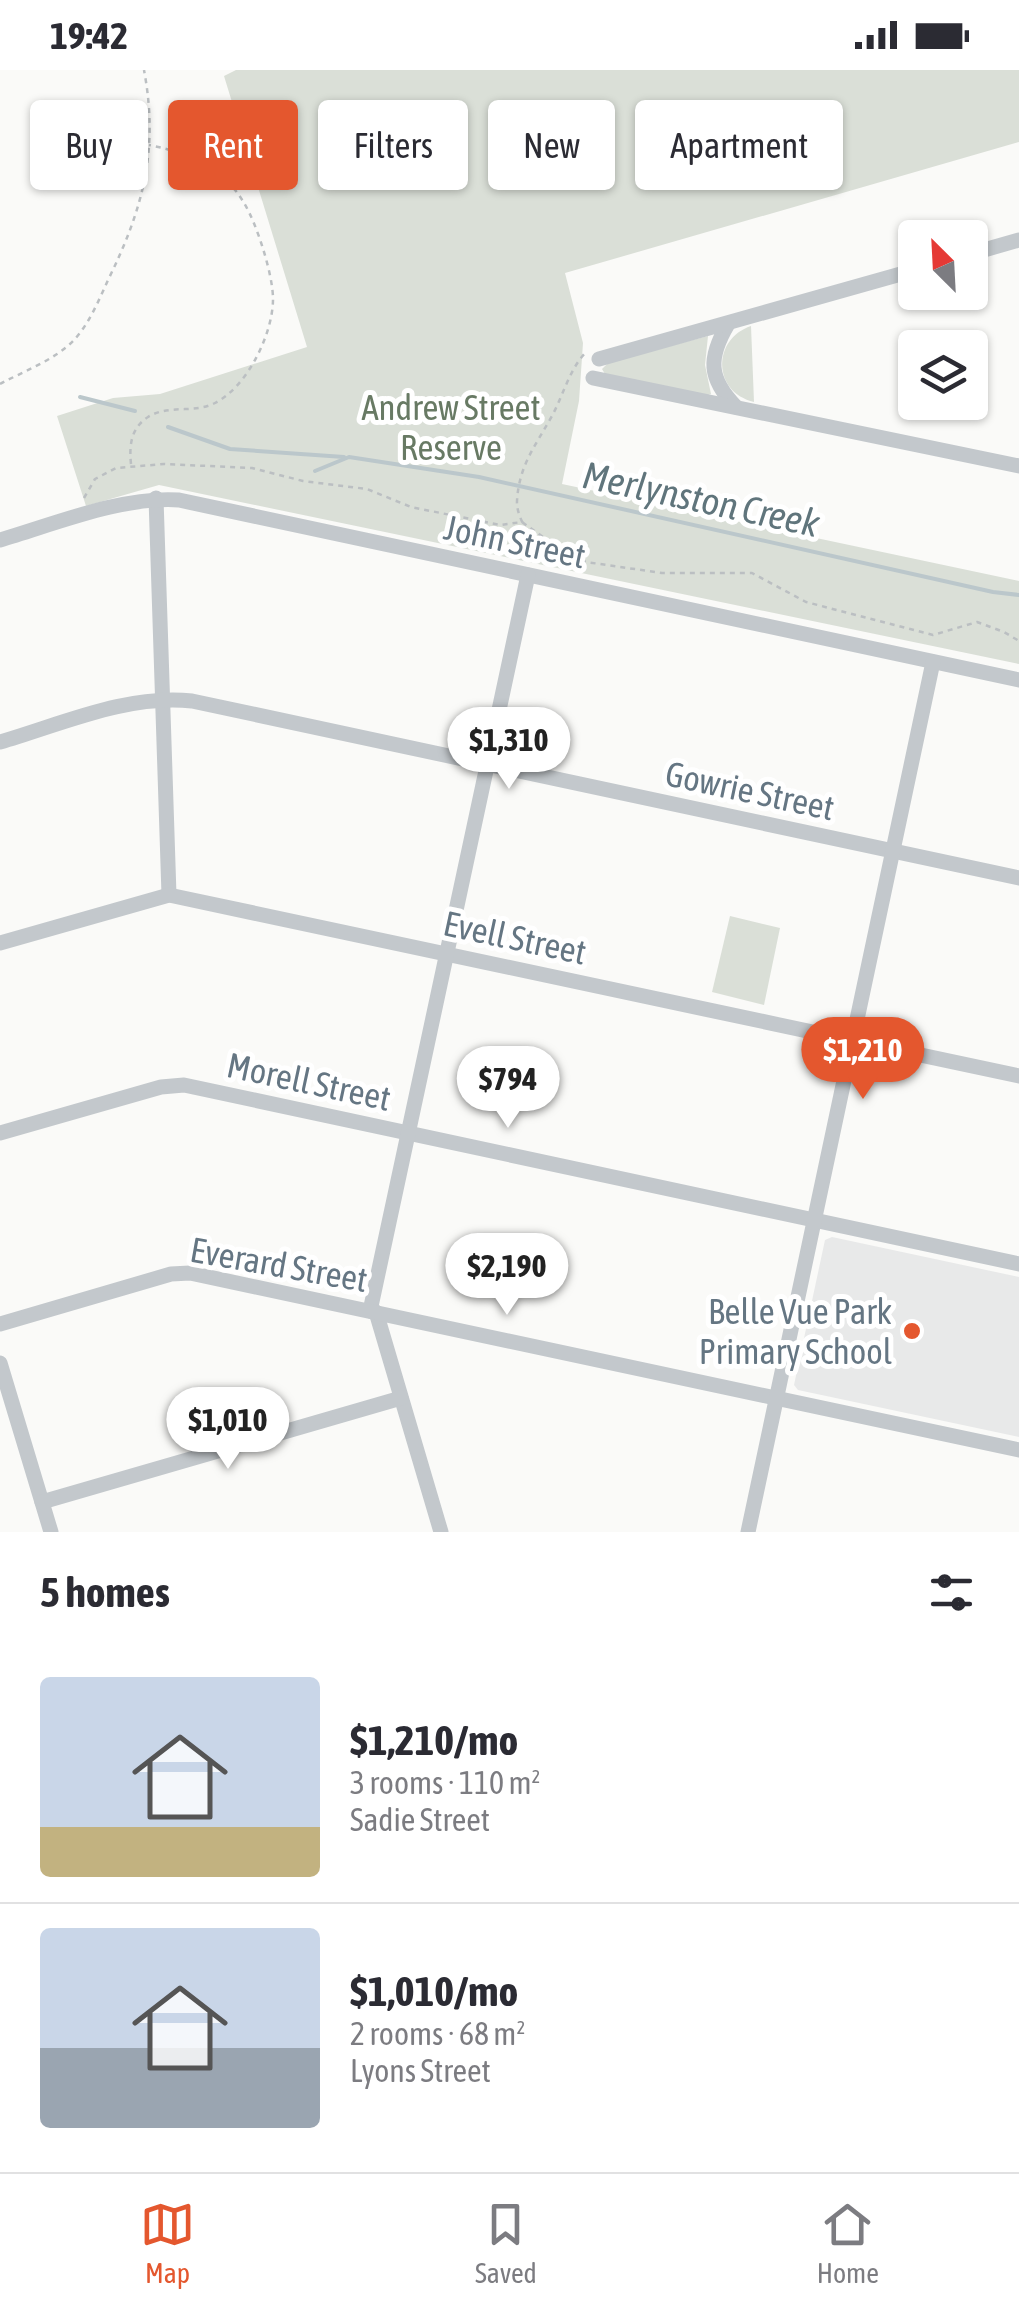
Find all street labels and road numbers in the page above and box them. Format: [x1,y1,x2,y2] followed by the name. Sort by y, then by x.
[441,507,589,575] street label: John Street
[662,753,838,827] street label: Gowrie Street
[440,902,590,972] street label: Evell Street
[224,1044,394,1118] street label: Morell Street
[187,1229,371,1299] street label: Everard Street

